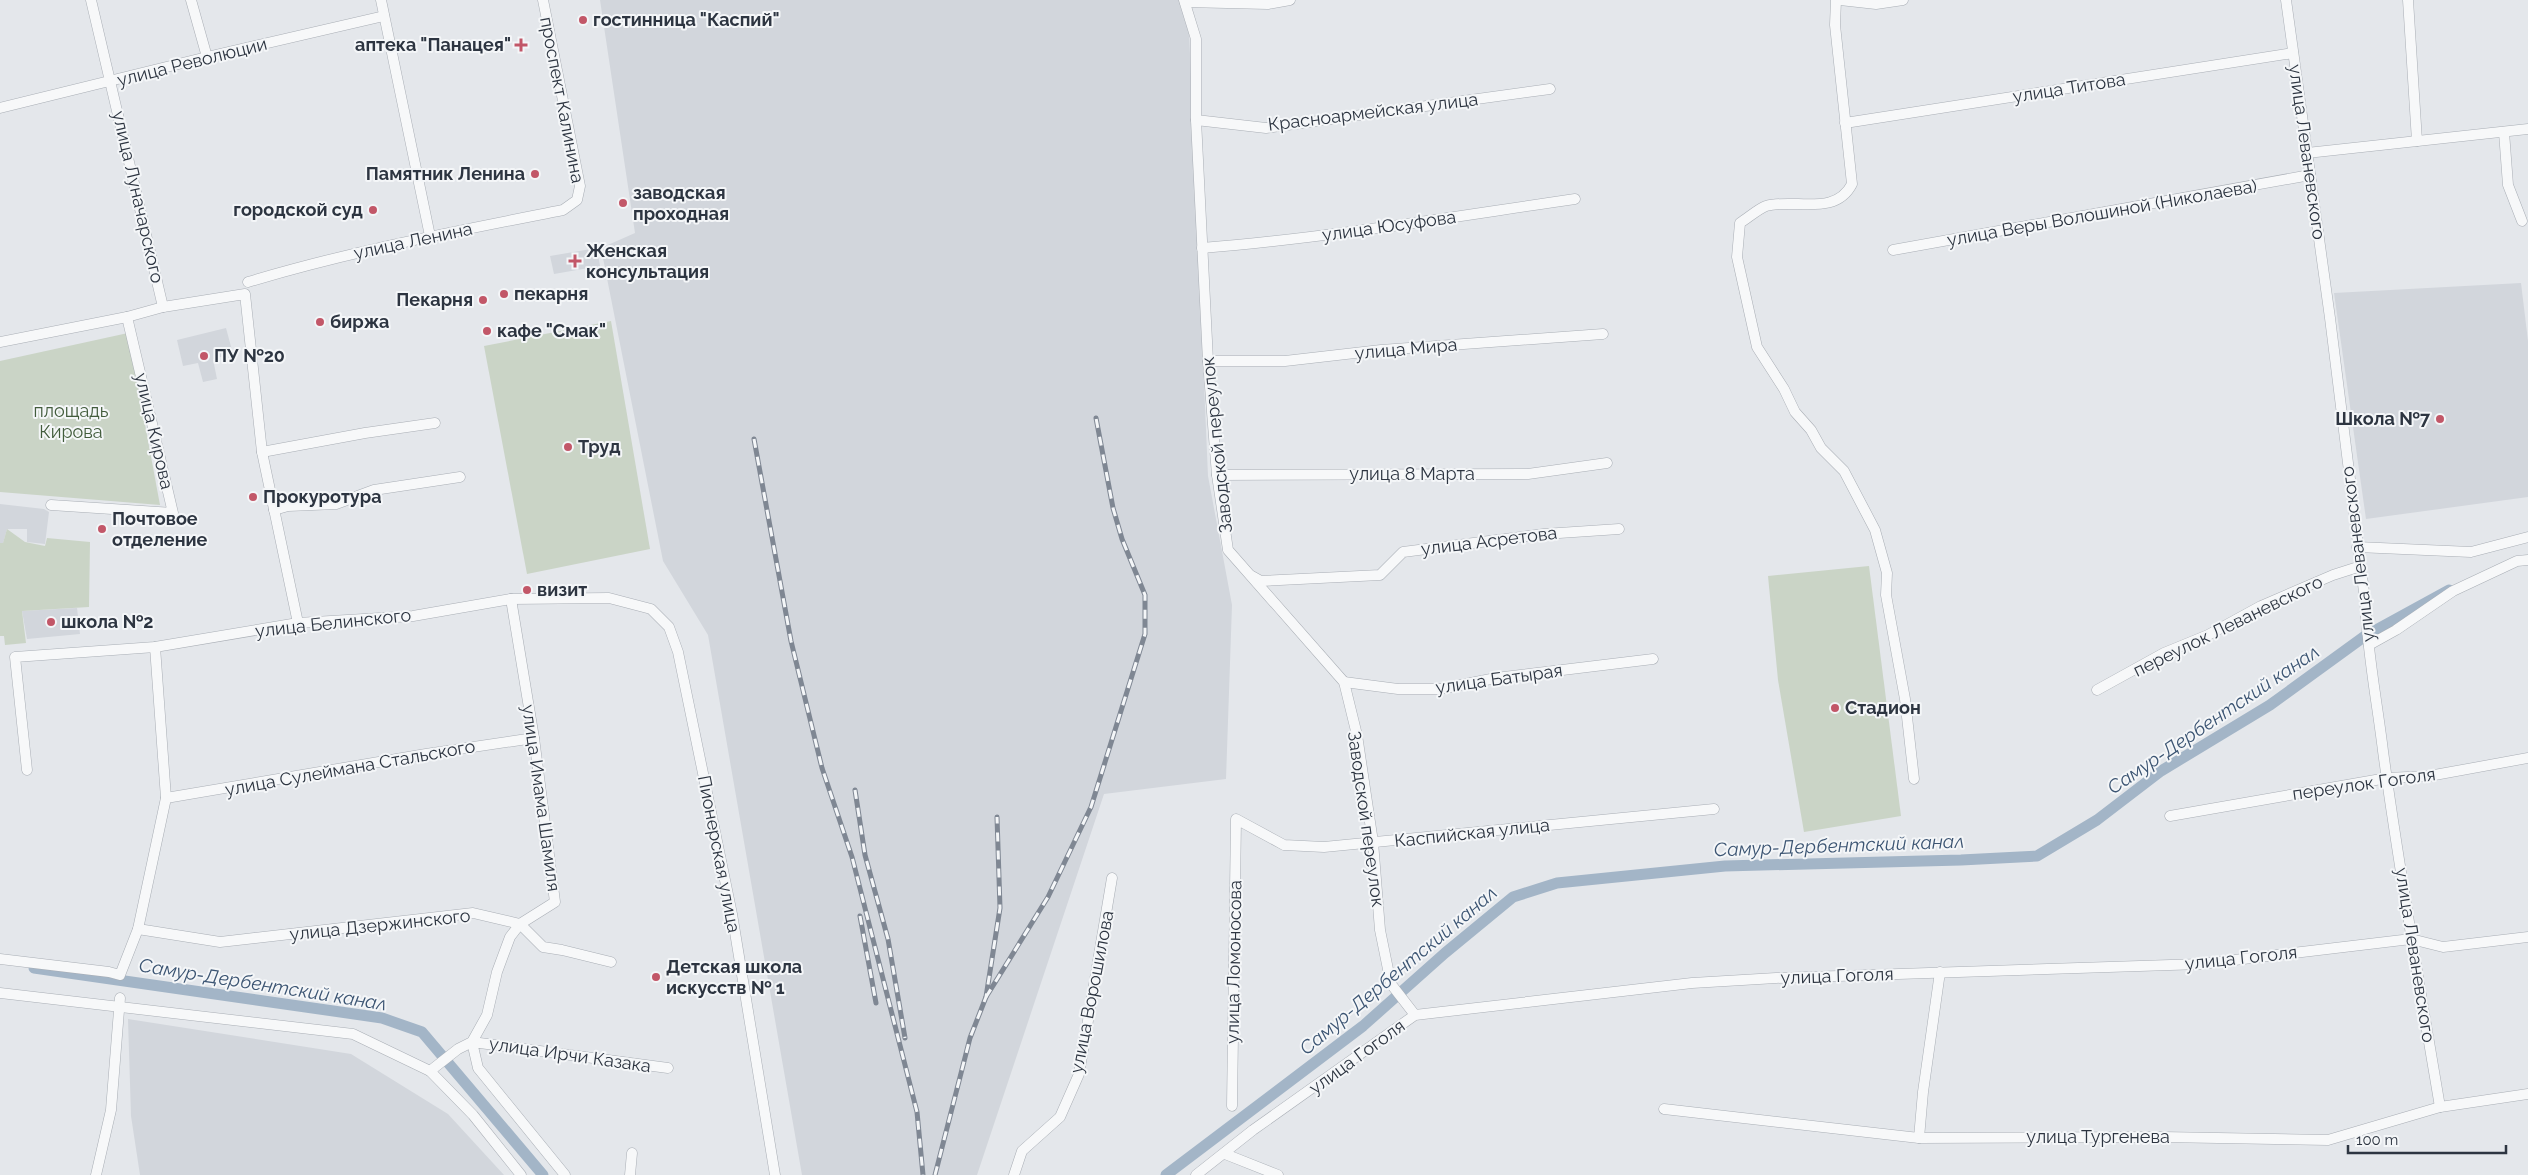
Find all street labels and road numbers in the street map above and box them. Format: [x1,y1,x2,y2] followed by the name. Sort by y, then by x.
[536,15,589,185] street label: проспект Калинина
[115,33,269,90] street label: улица Революции
[2285,63,2330,241] street label: улица Леваневского
[2011,68,2127,107] street label: улица Титова
[1267,88,1479,135] street label: Красноармейская улица
[108,109,169,285] street label: улица Луначарского
[1945,175,2259,250] street label: улица Веры Волошиной (Николаева)
[1321,206,1457,245] street label: улица Юсуфова
[352,218,474,263] street label: улица Ленина
[1354,334,1458,363] street label: улица Мира
[1197,356,1236,534] street label: Заводской переулок
[131,371,178,491] street label: улица Кирова
[1349,463,1475,484] street label: улица 8 Марта
[2336,465,2379,643] street label: улица Леваневского
[1420,522,1558,559] street label: улица Асретова
[2130,570,2326,681] street label: переулок Леваневского
[254,604,412,641] street label: улица Белинского
[1434,659,1564,698] street label: улица Батырая
[518,703,565,893] street label: улица Имама Шамиля
[1344,730,1389,908] street label: Заводской переулок
[223,735,477,800] street label: улица Сулеймана Стальского
[2291,763,2437,804] street label: переулок Гоголя
[694,773,745,934] street label: Пионерская улица
[1393,814,1551,851] street label: Каспийская улица
[2391,866,2440,1044] street label: улица Леваневского
[1222,880,1245,1044] street label: улица Ломоносова
[288,905,472,944] street label: улица Дзержинского
[1065,909,1118,1075] street label: улица Ворошилова
[2184,941,2298,974] street label: улица Гоголя
[1780,963,1894,988] street label: улица Гоголя
[1305,1015,1409,1098] street label: улица Гоголя
[488,1033,652,1076] street label: улица Ирчи Казака
[2026,1126,2170,1147] street label: улица Тургенева

